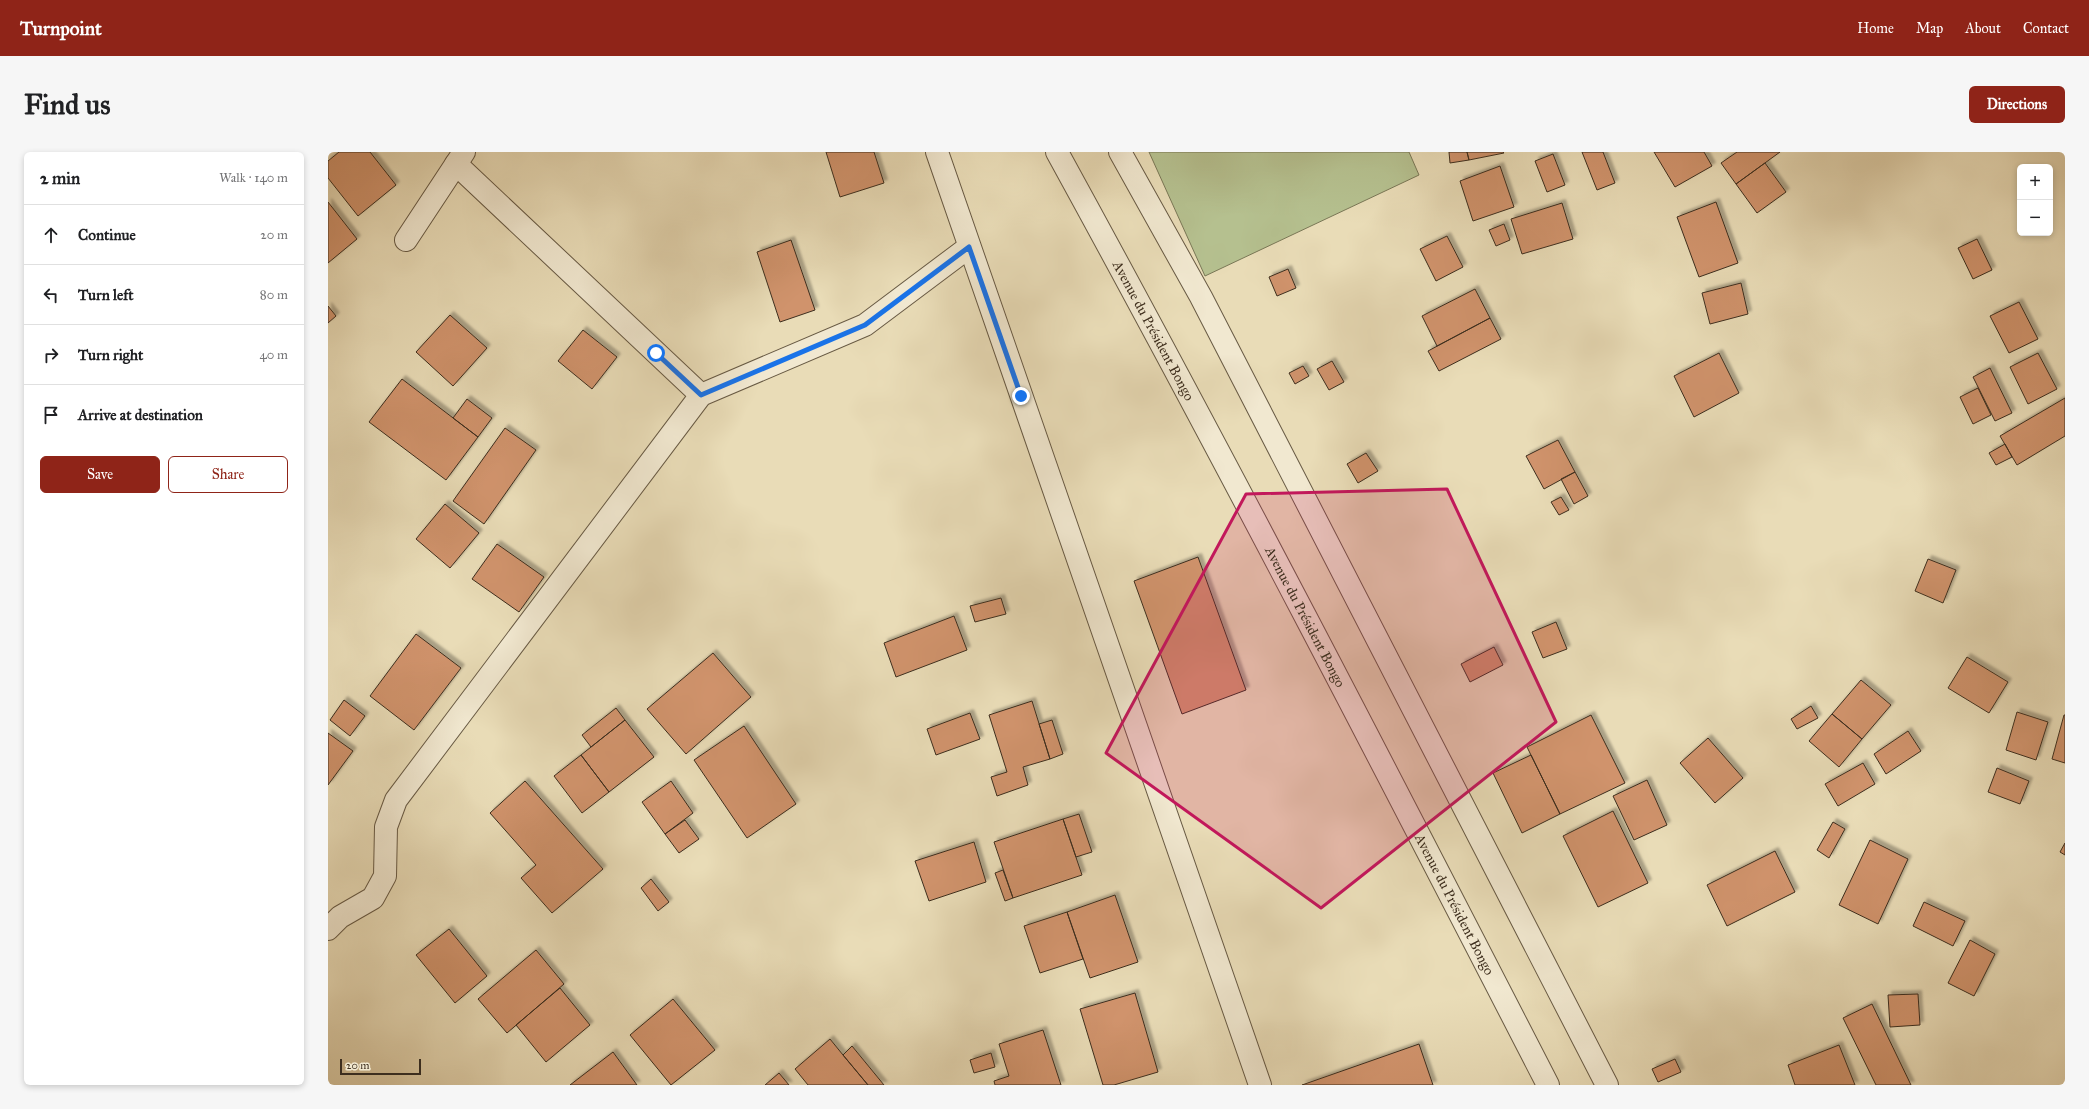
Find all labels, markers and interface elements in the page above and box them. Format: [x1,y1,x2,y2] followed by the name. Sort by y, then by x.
[20,17,102,40] text: Turnpoint
[1857,20,1894,37] text: Home
[1916,20,1943,37] text: Map
[1965,20,2001,37] text: About
[2023,20,2069,37] text: Contact
[1969,86,2065,123] button: Directions
[24,87,110,122] text: Find us
[2017,164,2053,236] map controls
[2017,164,2053,200] button: +
[40,168,80,189] text: 2 min
[219,170,288,186] text: Walk · 140 m
[2017,200,2053,236] button: −
[40,224,62,246] icon: ahead
[78,226,136,244] text: Continue
[260,227,288,243] text: 20 m
[1108,257,1198,404] street label: Avenue du Président Bongo
[40,284,62,306] icon: left
[78,286,134,304] text: Turn left
[260,287,288,303] text: 80 m
[40,344,62,366] icon: right
[647,344,665,362] route start
[78,346,143,364] text: Turn right
[259,347,288,363] text: 40 m
[1012,387,1030,405] route end
[40,404,62,426] icon: arrive
[78,406,203,424] text: Arrive at destination
[40,456,160,493] button: Save
[168,456,288,493] button: Share
[1261,543,1349,690] street label: Avenue du Président Bongo
[1410,830,1498,978] street label: Avenue du Président Bongo
[340,1057,421,1076] scale bar
[346,1059,369,1072] text: 20 m

